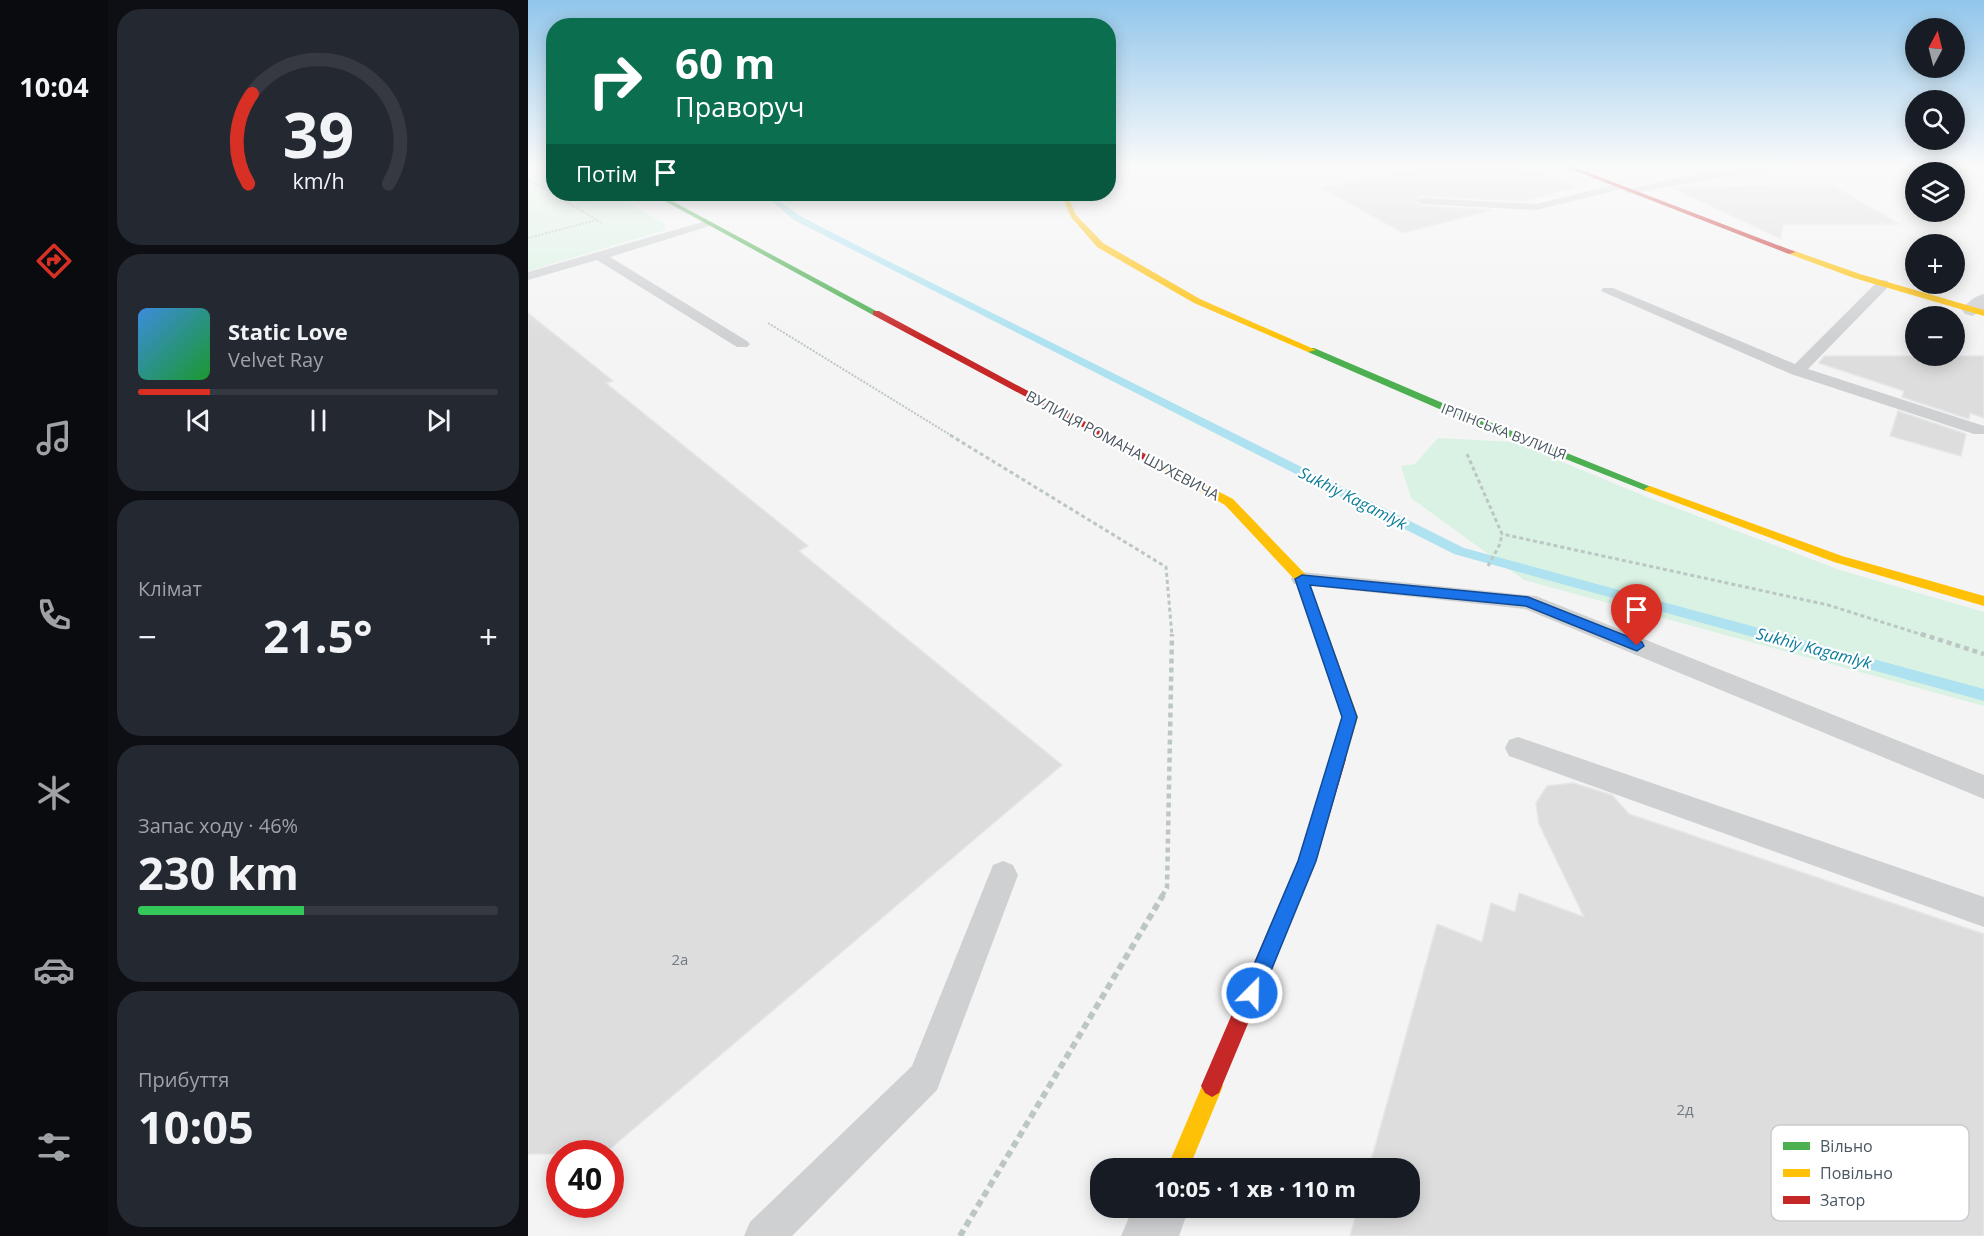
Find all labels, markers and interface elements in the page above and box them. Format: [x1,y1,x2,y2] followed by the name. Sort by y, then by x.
[1905,18,1965,78] north arrow
[1905,18,1965,366] map controls
[675,34,775,91] text: 60 m
[576,42,654,120] icon: right
[19,68,89,105] text: 10:04
[675,88,804,125] text: Праворуч
[1905,90,1965,150] button: search
[282,91,354,176] text: 39
[649,156,682,189] icon: arrive
[576,158,637,188] text: Потім
[1905,162,1965,222] button: layers
[292,167,344,196] text: km/h
[1905,234,1965,294] button: +
[33,240,75,282] icon: directions
[1905,306,1965,366] button: −
[228,316,348,346] text: Static Love
[228,346,323,373] text: Velvet Ray
[1023,385,1224,505] street label: ВУЛИЦЯ РОМАНА ШУХЕВИЧА
[1439,398,1569,464] street label: ІРПІНСЬКА ВУЛИЦЯ
[182,404,215,437] icon: previous
[302,404,335,437] icon: pause
[422,404,455,437] icon: next
[33,417,75,459] icon: music
[1295,461,1412,535] water label: Sukhiy Kagamlyk
[138,575,202,602] text: Клімат
[1611,584,1662,646] pin
[1620,593,1653,626] icon: arrive
[33,594,75,636] icon: phone
[263,605,373,666] text: 21.5°
[138,614,157,659] text: −
[479,614,498,659] text: +
[1754,622,1875,674] water label: Sukhiy Kagamlyk
[33,772,75,814] icon: climate
[138,812,298,839] text: Запас ходу · 46%
[138,842,299,903] text: 230 km
[33,949,75,991] icon: car
[672,949,688,969] house number: 2а
[1220,961,1284,1025] position arrow
[138,1066,229,1093] text: Прибуття
[138,1096,254,1157] text: 10:05
[1676,1099,1694,1119] house number: 2д
[1771,1125,1969,1221] legend
[33,1126,75,1168] icon: filters
[1820,1135,1873,1157] text: Вільно
[546,1140,624,1218] speed limit sign: 40
[1820,1162,1893,1184] text: Повільно
[1154,1173,1356,1203] text: 10:05 · 1 хв · 110 m
[1820,1189,1865,1211] text: Затор

